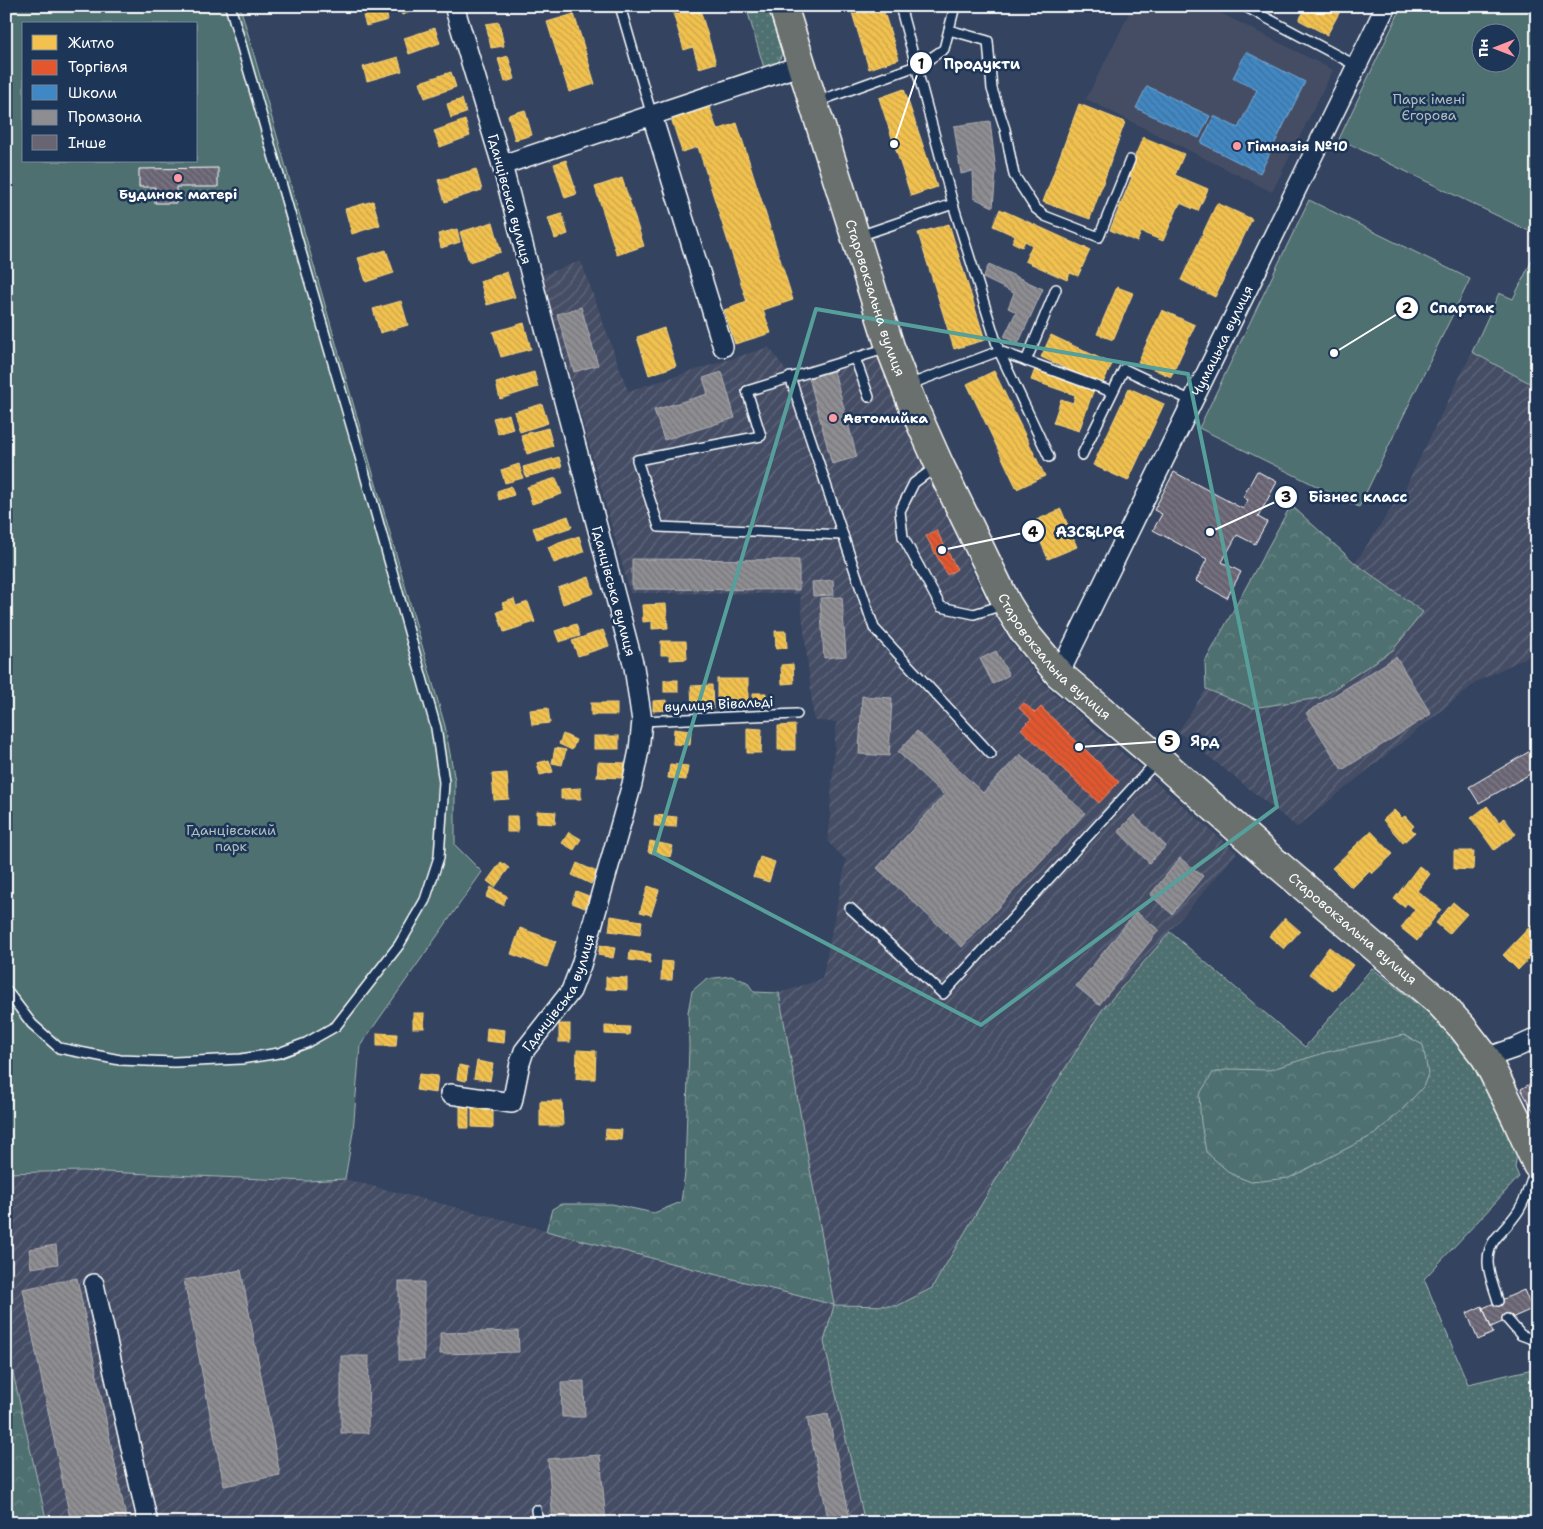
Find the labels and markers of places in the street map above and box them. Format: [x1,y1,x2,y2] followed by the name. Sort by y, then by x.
[909,48,1030,78] callout: Продукти
[1247,137,1348,155] place label: Гімназія №10
[1231,140,1243,152] marker: Гімназія №10
[172,172,184,184] marker: Будинок матері
[119,185,237,203] place label: Будинок матері
[1394,293,1504,323] callout: Спартак
[843,409,928,427] place label: Автомийка
[827,412,839,424] marker: Автомийка
[1273,482,1417,512] callout: Бізнес класс
[1020,516,1134,546] callout: АЗС&LPG
[1156,726,1230,756] callout: Ярд

